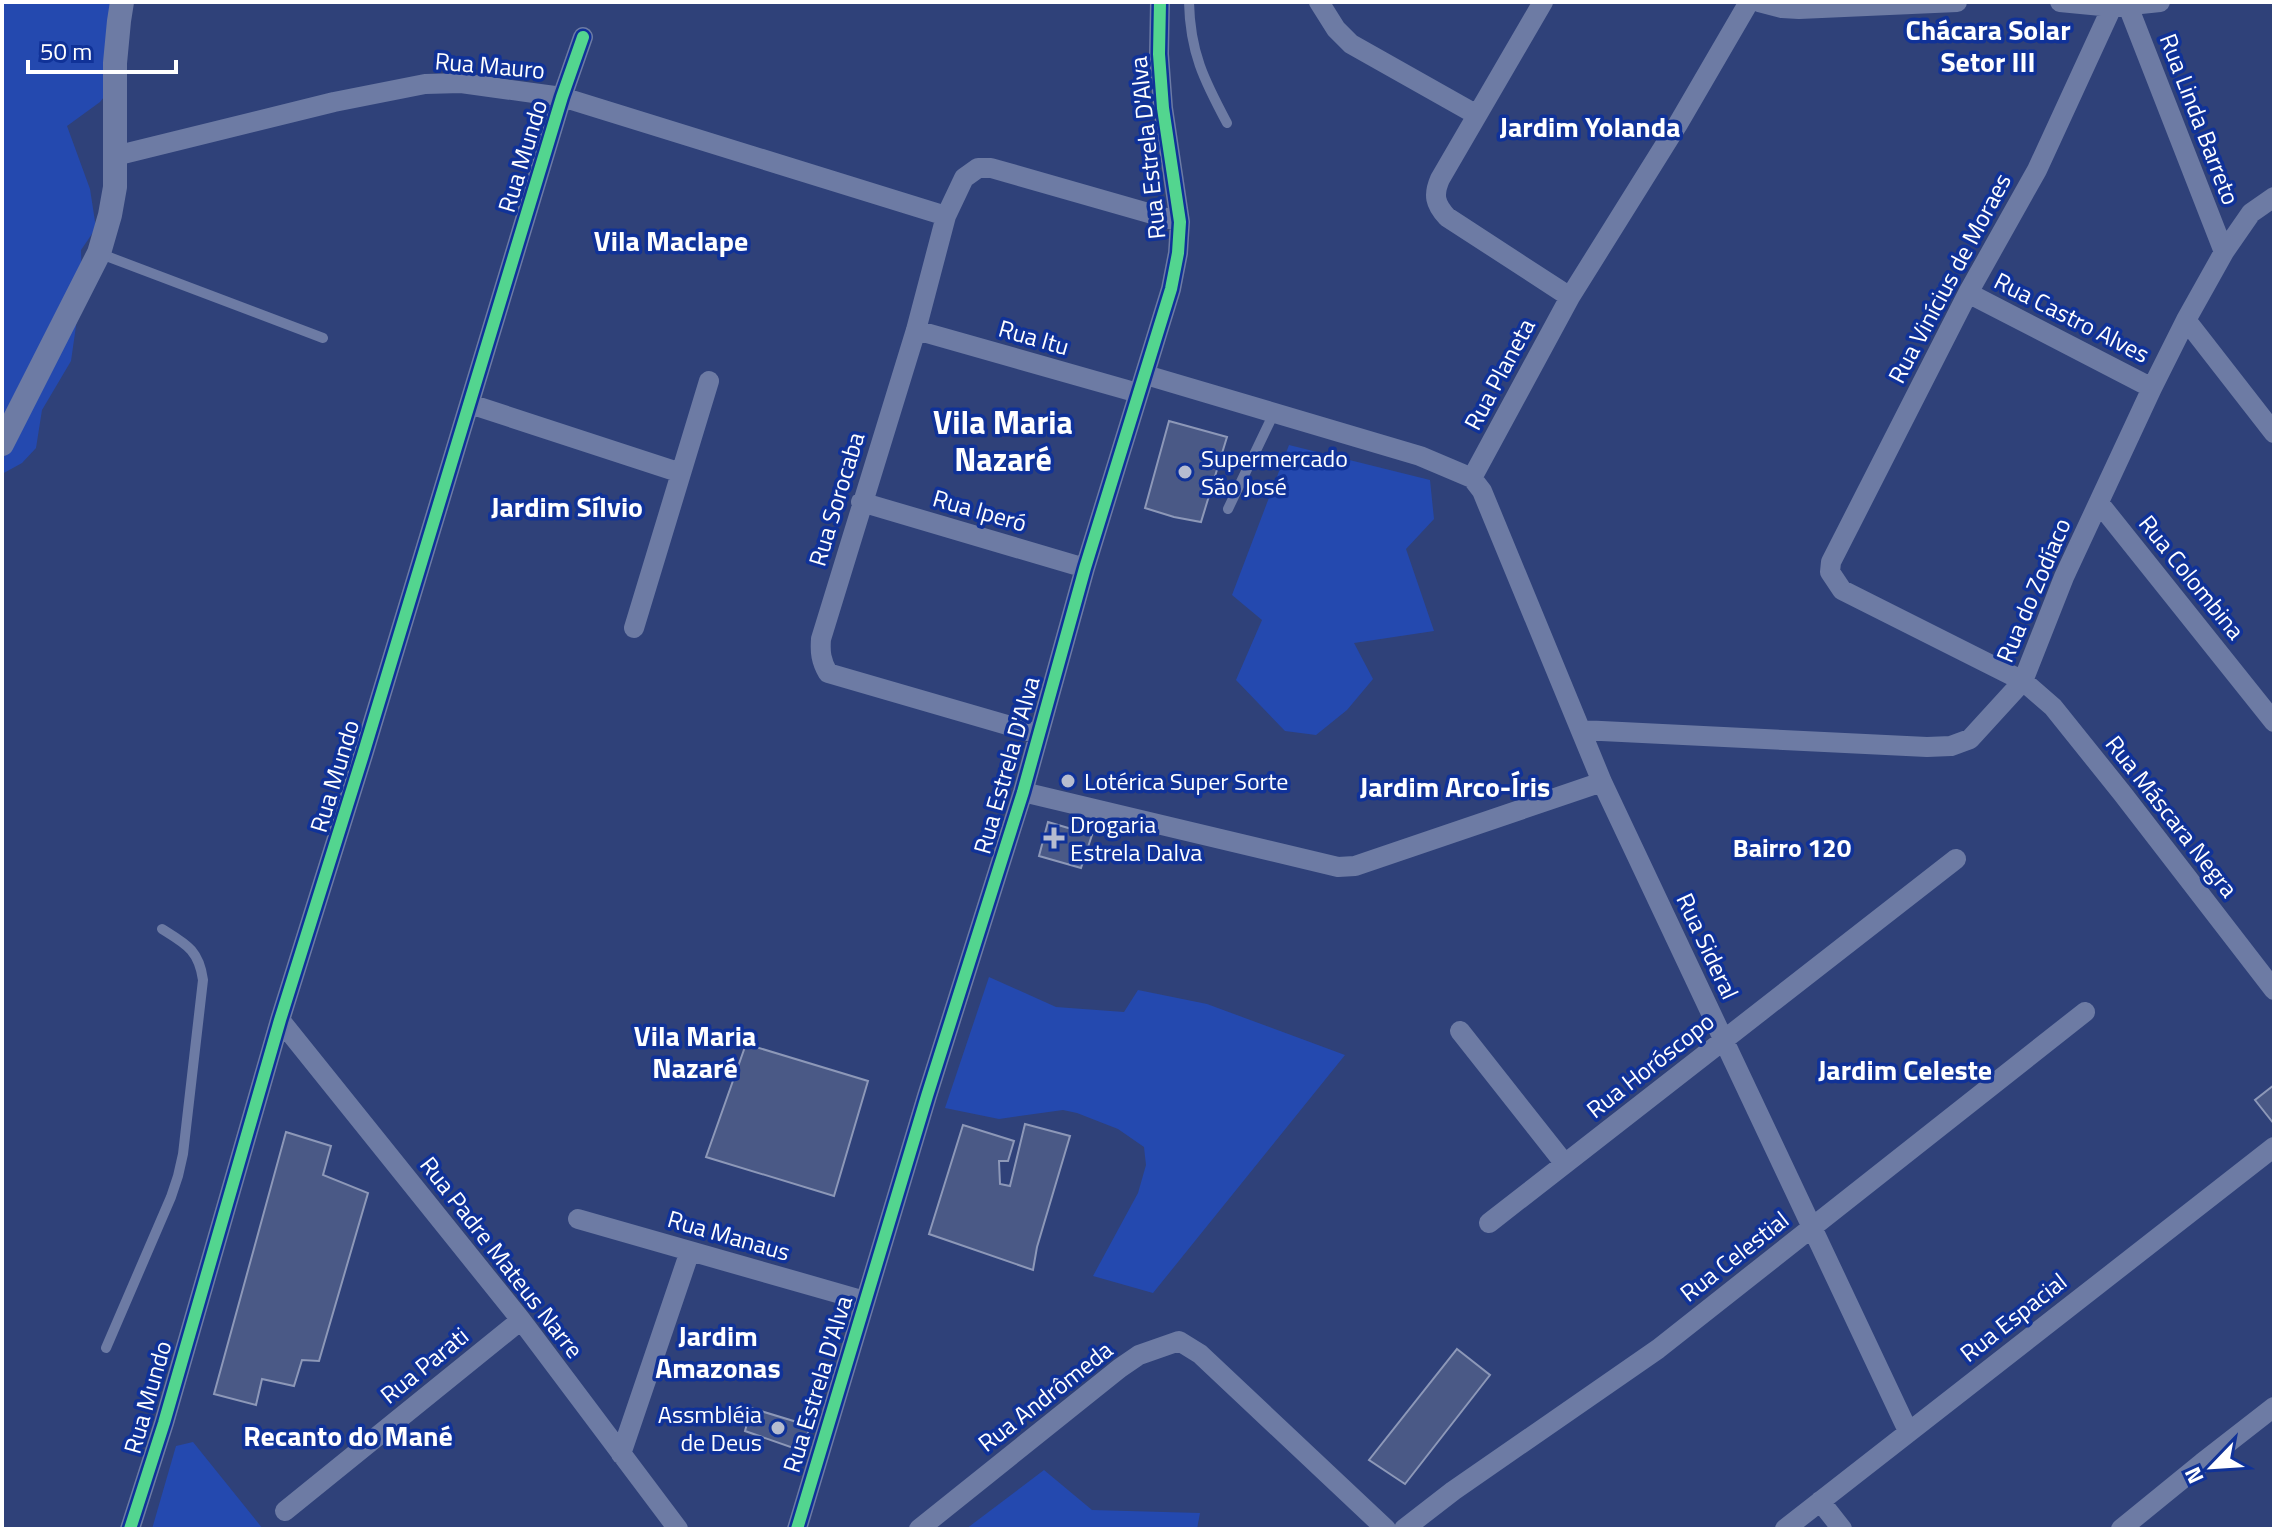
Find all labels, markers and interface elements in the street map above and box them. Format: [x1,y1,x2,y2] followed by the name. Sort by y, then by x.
[1905,8,2071,83] district label: Chácara Solar Setor III
[28,24,176,74] scale bar
[2151,28,2249,210] street label: Rua Linda Barreto
[40,33,92,69] text: 50 m
[433,42,547,88] street label: Rua Mauro
[1120,55,1174,241] street label: Rua Estrela D'Alva
[488,95,556,217] street label: Rua Mundo
[1499,105,1681,148] district label: Jardim Yolanda
[1878,166,2020,390] street label: Rua Vinícius de Moraes
[594,219,748,262] district label: Vila Maclape
[1988,262,2156,372] street label: Rua Castro Alves
[995,310,1073,364] street label: Rua Itu
[1454,312,1544,436] street label: Rua Planeta
[933,398,1073,483] district label: Vila Maria Nazaré
[799,428,873,570] street label: Rua Sorocaba
[1201,440,1348,504] place label: Supermercado São José
[1176,463,1194,481] marker: Supermercado São José
[929,479,1031,541] street label: Rua Iperó
[491,485,643,528] district label: Jardim Sílvio
[2130,507,2254,647] street label: Rua Colombina
[1986,512,2080,668] street label: Rua do Zodíaco
[963,672,1049,858] street label: Rua Estrela D'Alva
[300,715,368,837] street label: Rua Mundo
[2097,727,2247,905] street label: Rua Máscara Negra
[1084,763,1288,799] place label: Lotérica Super Sorte
[1360,765,1550,808] district label: Jardim Arco-Íris
[1059,772,1077,790] marker: Lotérica Super Sorte
[1070,806,1202,870] place label: Drogaria Estrela Dalva
[1733,828,1851,867] district label: Bairro 120
[1045,829,1063,847] marker: Drogaria Estrela Dalva
[1668,887,1748,1005] street label: Rua Sideral
[1578,1003,1722,1127] street label: Rua Horóscopo
[634,1014,756,1089] district label: Vila Maria Nazaré
[1818,1048,1992,1091] district label: Jardim Celeste
[412,1148,592,1366] street label: Rua Padre Mateus Narre
[664,1200,794,1270] street label: Rua Manaus
[1672,1202,1796,1310] street label: Rua Celestial
[1952,1264,2074,1370] street label: Rua Espacial
[773,1291,861,1477] street label: Rua Estrela D'Alva
[655,1314,781,1389] district label: Jardim Amazonas
[372,1318,476,1412] street label: Rua Parati
[970,1332,1120,1460] street label: Rua Andrômeda
[114,1336,180,1458] street label: Rua Mundo
[658,1396,762,1460] place label: Assmbléia de Deus
[243,1414,453,1457] district label: Recanto do Mané
[769,1419,787,1437] marker: Assmbléia de Deus
[2172,1427,2252,1507] north arrow
[2175,1461,2213,1490] text: N

